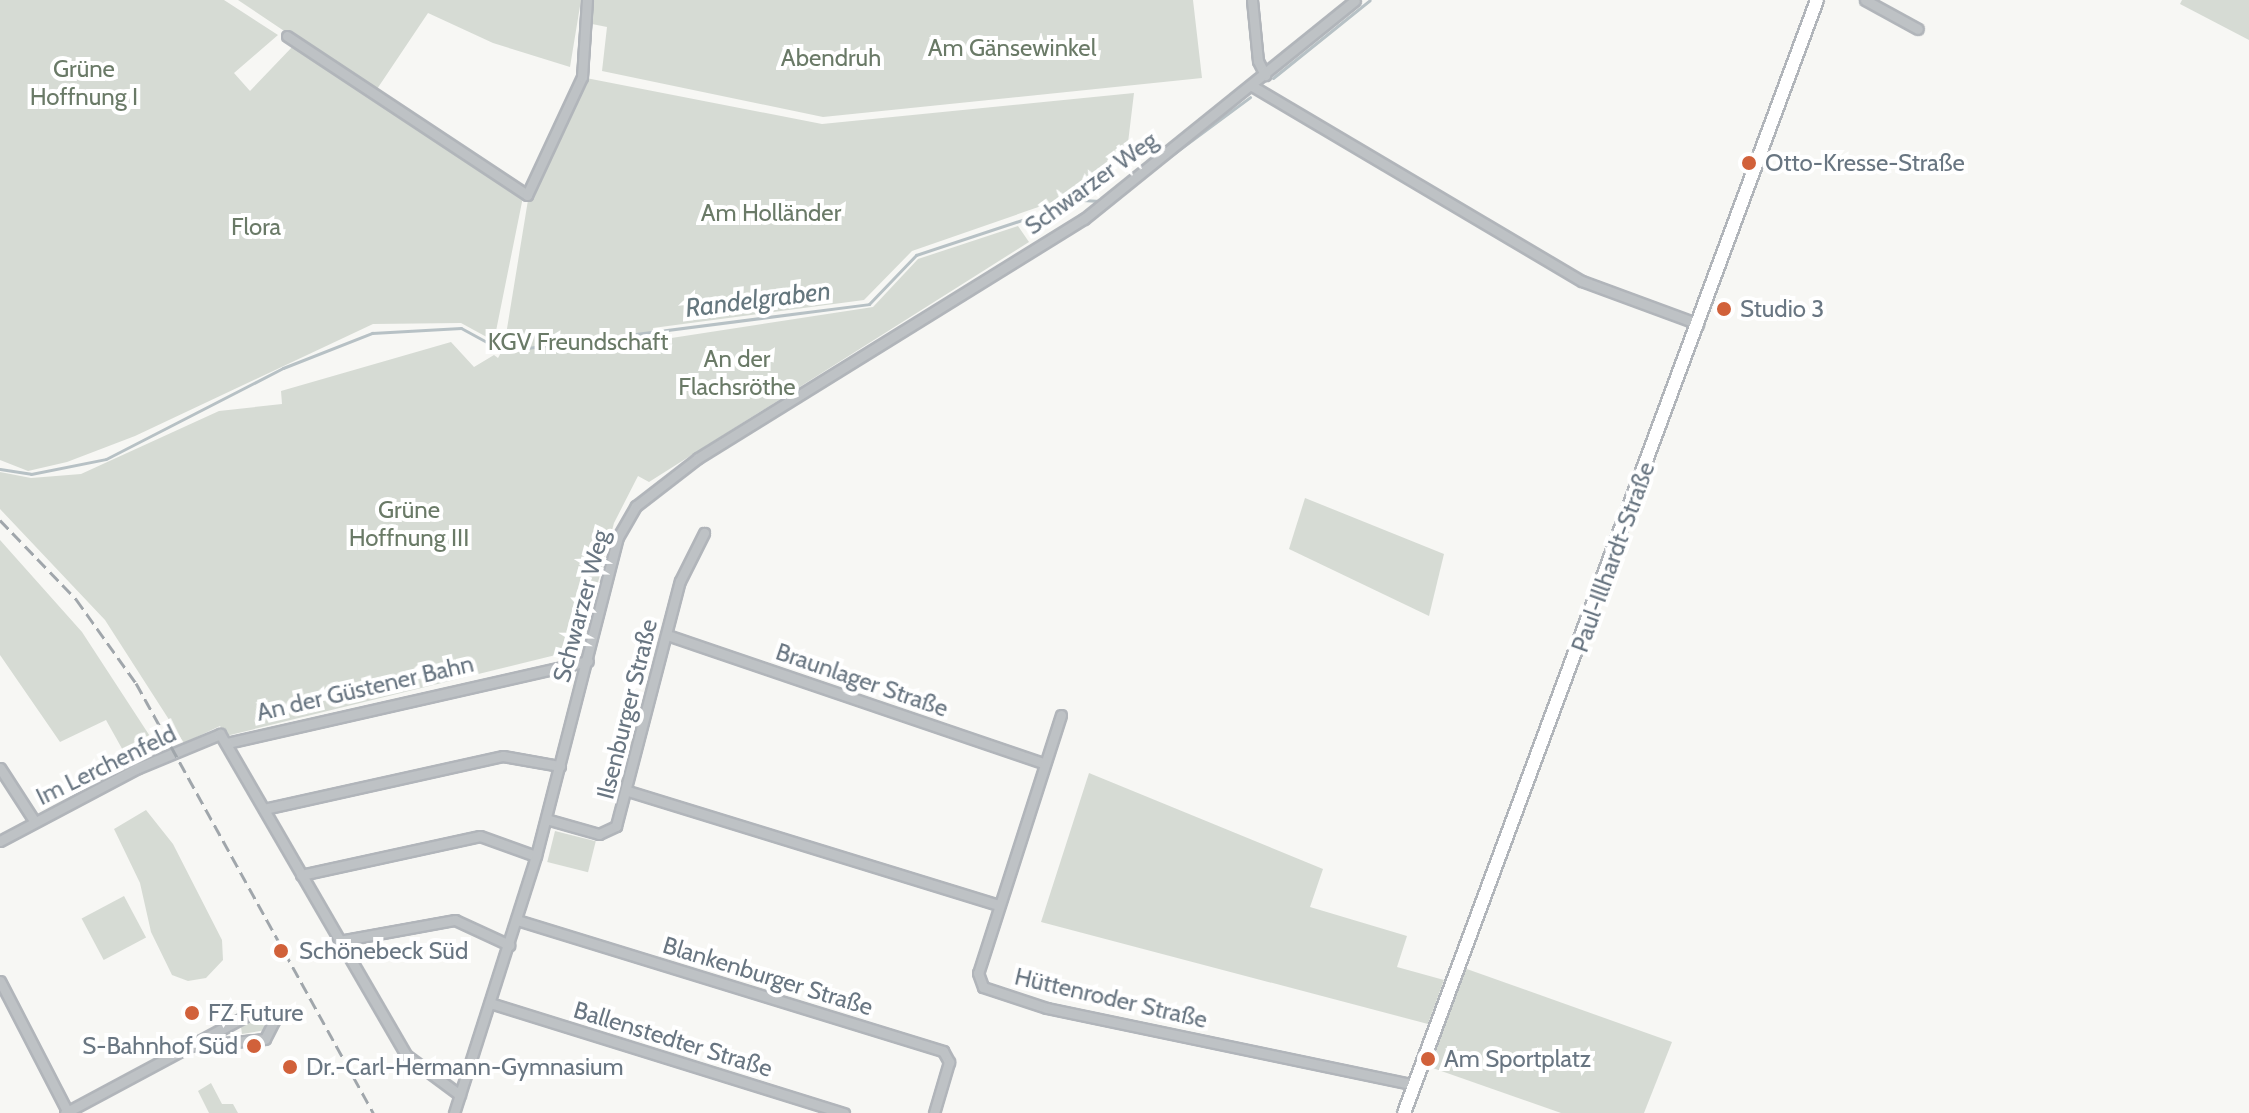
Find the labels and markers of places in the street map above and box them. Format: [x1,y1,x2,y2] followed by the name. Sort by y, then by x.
[1765,149,1965,177] place label: Otto-Kresse-Straße
[1740,154,1758,172] marker: Otto-Kresse-Straße
[1740,295,1824,323] place label: Studio 3
[1715,300,1733,318] marker: Studio 3
[299,937,468,965] place label: Schönebeck Süd
[270,940,292,962] marker: Schönebeck Süd
[208,999,304,1027] place label: FZ Future
[183,1004,201,1022] marker: FZ Future
[82,1032,238,1060] place label: S-Bahnhof Süd
[245,1037,263,1055] marker: S-Bahnhof Süd
[1444,1045,1591,1073] place label: Am Sportplatz
[1419,1050,1437,1068] marker: Am Sportplatz
[306,1053,624,1081] place label: Dr.-Carl-Hermann-Gymnasium
[281,1058,299,1076] marker: Dr.-Carl-Hermann-Gymnasium

